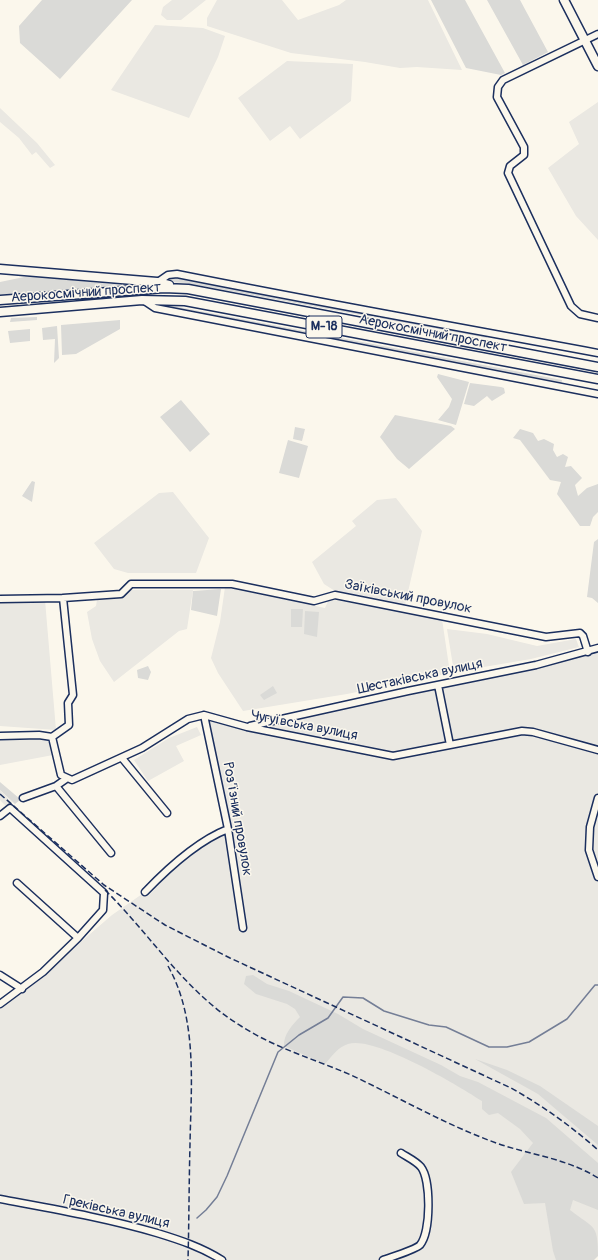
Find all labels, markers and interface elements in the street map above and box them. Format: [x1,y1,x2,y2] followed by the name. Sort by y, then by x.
[10,279,162,307] street label: Аерокосмічний проспект
[358,311,508,357] street label: Аерокосмічний проспект
[306,316,342,338] road number: М-18
[343,576,473,618] street label: Заїківський провулок
[356,656,484,698] street label: Шестаківська вулиця
[249,707,359,745] street label: Чугуївська вулиця
[219,761,255,877] street label: Роз’їзний провулок
[61,1192,171,1232] street label: Греківська вулиця

